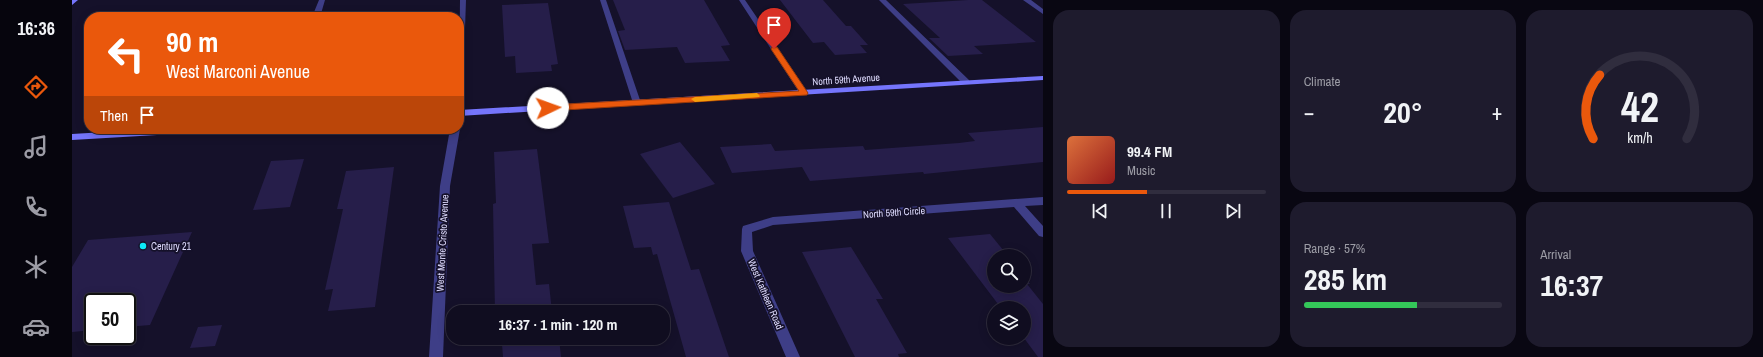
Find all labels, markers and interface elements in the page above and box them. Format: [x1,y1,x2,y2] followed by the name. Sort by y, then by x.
[757,8,791,49] pin
[763,14,785,36] icon: arrive
[17,16,55,41] text: 16:36
[166,23,218,61] text: 90 m
[100,28,152,80] icon: left
[166,59,310,84] text: West Marconi Avenue
[812,71,881,88] street label: North 59th Avenue
[22,73,50,101] icon: directions
[1304,73,1340,90] text: Climate
[1621,79,1659,135] text: 42
[527,87,569,129] position arrow
[1383,92,1423,132] text: 20°
[1304,97,1314,127] text: −
[1492,97,1502,127] text: +
[136,104,158,126] icon: arrive
[100,105,128,126] text: Then
[1627,127,1652,146] text: km/h
[22,133,50,161] icon: music
[1127,141,1172,162] text: 99.4 FM
[1127,162,1155,179] text: Music
[22,193,50,221] icon: phone
[433,194,452,292] street label: West Monte Cristo Avenue
[1089,200,1111,222] icon: previous
[1155,200,1177,222] icon: pause
[1222,200,1244,222] icon: next
[863,204,926,221] street label: North 59th Circle
[151,240,192,253] place label: Century 21
[1304,240,1365,257] text: Range · 57%
[138,241,148,251] marker: Century 21
[1540,246,1571,263] text: Arrival
[987,249,1031,345] map controls
[987,249,1031,293] button: search
[22,253,50,281] icon: climate
[745,257,786,331] street label: West Kathleen Road
[1304,259,1387,299] text: 285 km
[1540,265,1603,305] text: 16:37
[84,293,136,345] speed limit sign: 50
[987,301,1031,345] button: layers
[22,313,50,341] icon: car
[499,314,617,335] text: 16:37 · 1 min · 120 m

